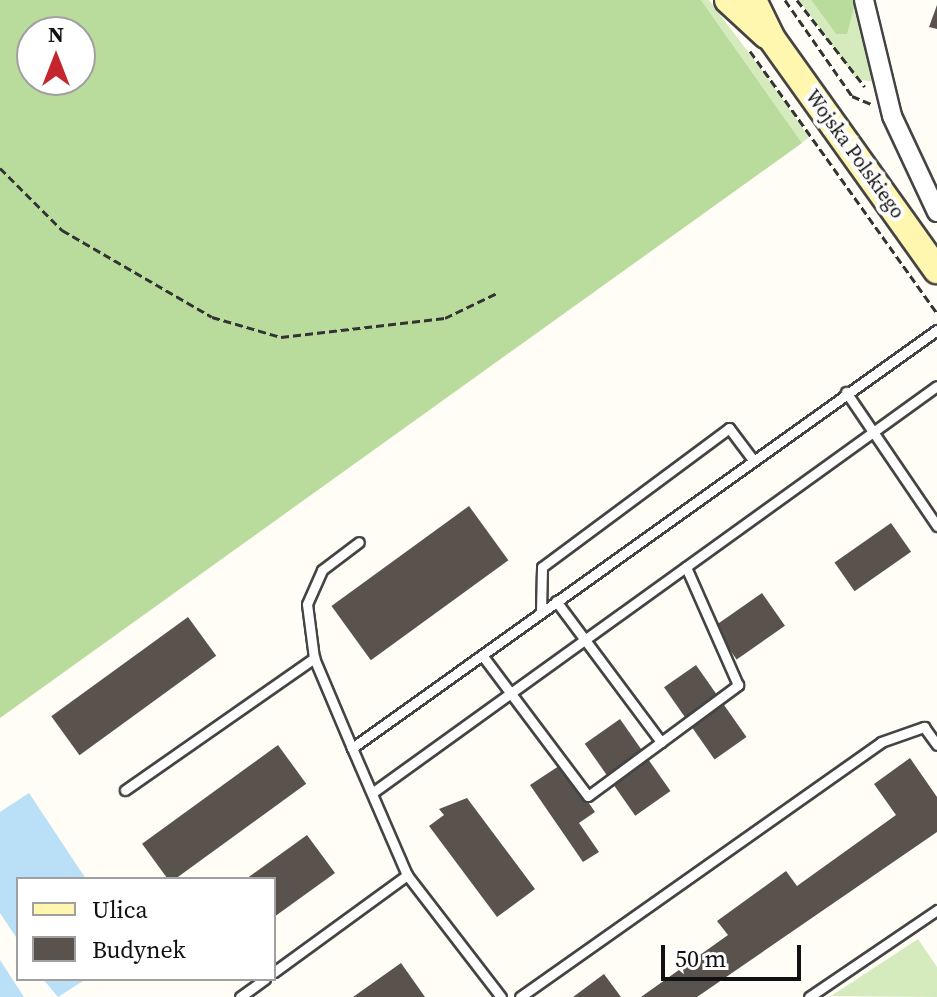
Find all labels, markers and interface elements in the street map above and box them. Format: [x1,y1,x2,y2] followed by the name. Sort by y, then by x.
[16,16,96,96] north arrow
[48,19,64,49] text: N
[800,85,910,223] street label: Wojska Polskiego
[16,877,276,981] legend
[92,893,148,926] text: Ulica
[665,929,805,979] scale bar
[92,933,186,966] text: Budynek
[675,942,726,975] text: 50 m

